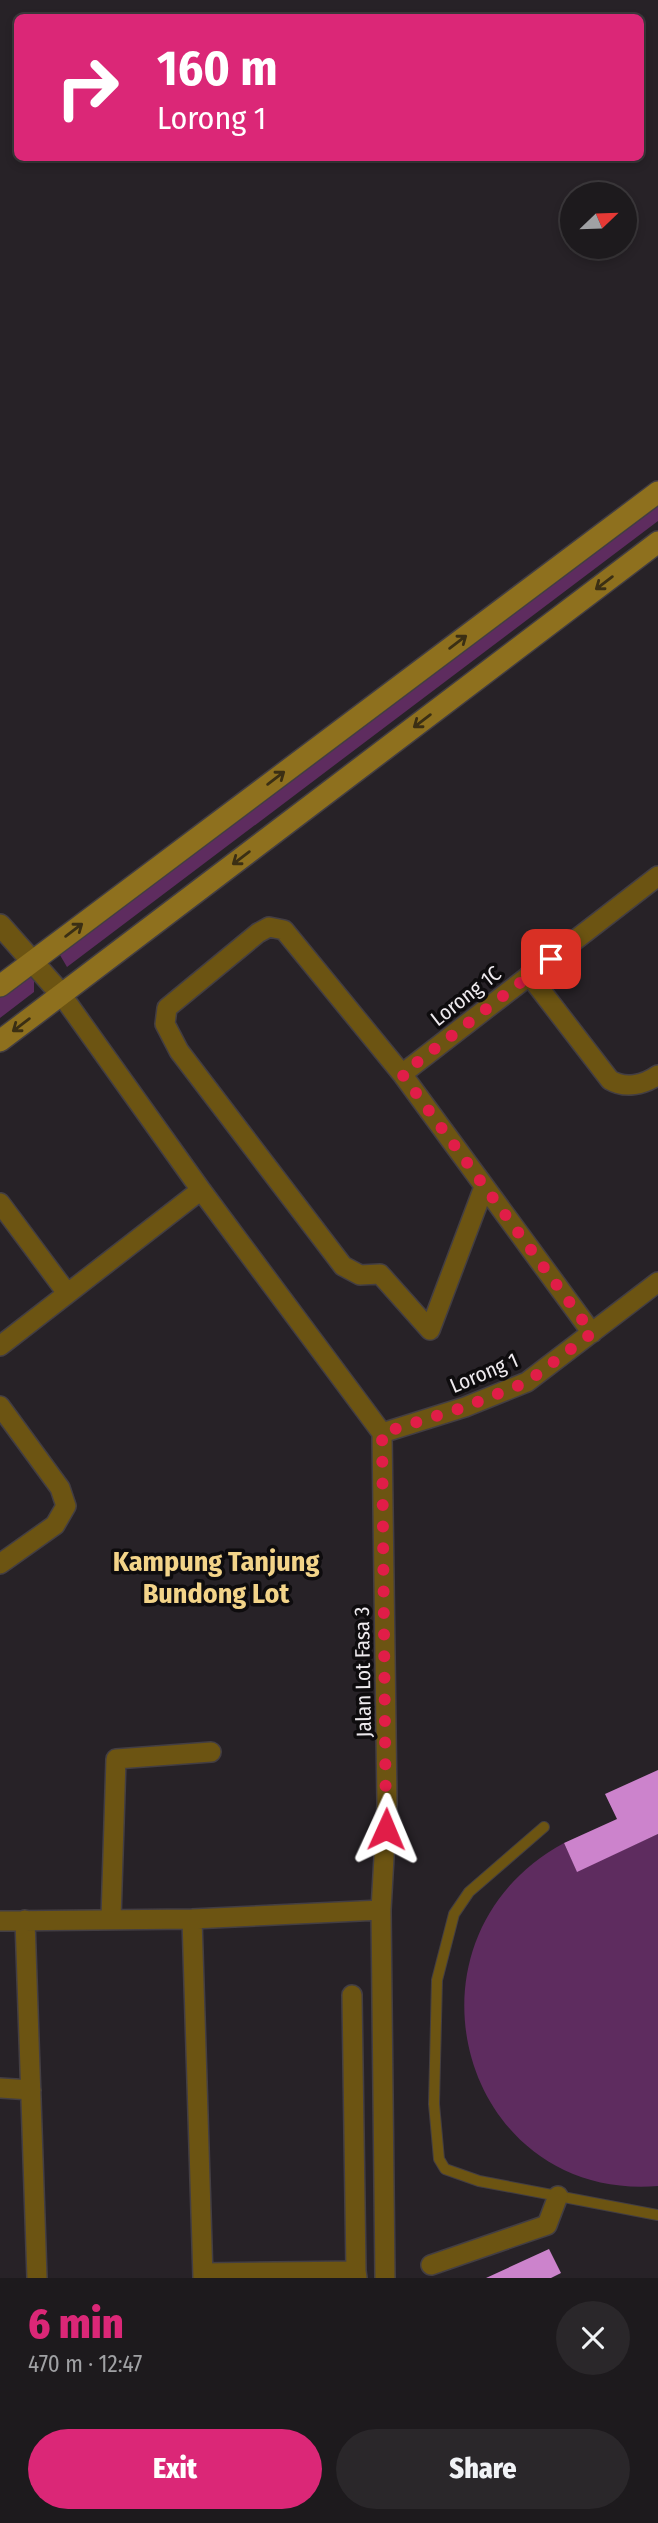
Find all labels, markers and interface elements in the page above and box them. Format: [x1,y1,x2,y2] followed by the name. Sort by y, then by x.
[157,39,278,98] text: 160 m
[42,42,133,133] icon: right
[157,99,266,137] text: Lorong 1
[560,182,637,259] north arrow
[560,182,637,259] map controls
[595,576,613,591] one-way arrow
[448,635,467,650] one-way arrow
[414,713,432,728] one-way arrow
[266,771,284,786] one-way arrow
[232,851,251,866] one-way arrow
[64,922,83,937] one-way arrow
[521,929,581,989] pin
[532,940,570,978] icon: arrive
[426,960,507,1032] street label: Lorong 1C
[12,1018,30,1033] one-way arrow
[446,1347,522,1399] street label: Lorong 1
[113,1545,319,1610] district label: Kampung Tanjung Bundong Lot
[349,1606,377,1738] street label: Jalan Lot Fasa 3
[349,1792,423,1866] position arrow
[28,2299,124,2349] text: 6 min
[556,2301,630,2375] button: close
[28,2350,142,2378] text: 470 m · 12:47
[28,2429,322,2509] button: Exit
[336,2429,630,2509] button: Share

